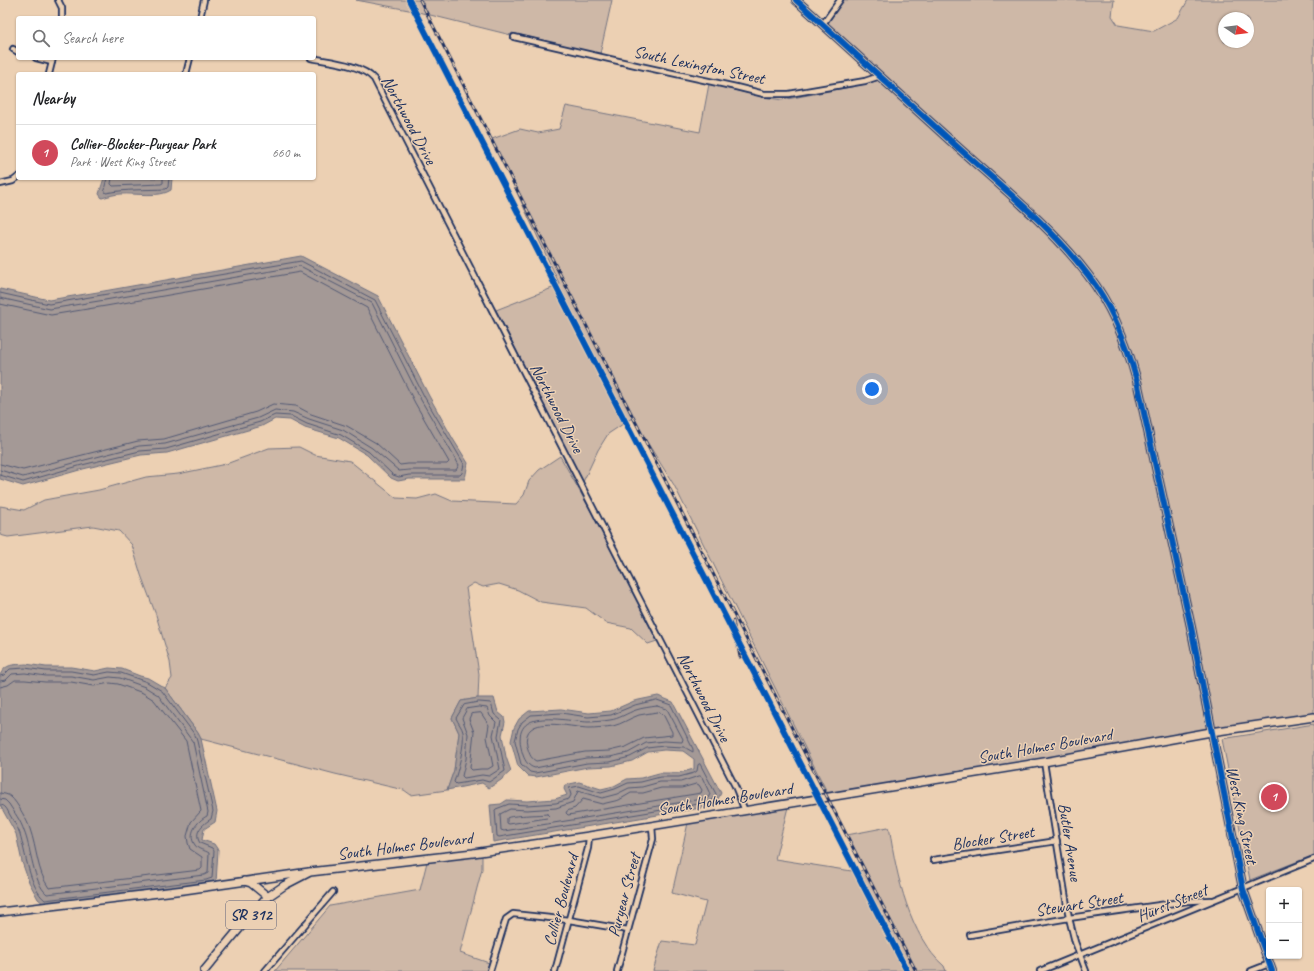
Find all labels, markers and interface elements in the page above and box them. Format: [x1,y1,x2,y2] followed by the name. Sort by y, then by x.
[1218,12,1254,48] north arrow
[16,16,316,60] search box
[30,27,52,49] icon: search
[62,29,123,48] text: Search here
[632,41,769,90] street label: South Lexington Street
[377,72,442,169] street label: Northwood Drive
[32,88,75,109] text: Nearby
[70,135,216,154] text: Collier-Blocker-Puryear Park
[42,145,48,161] text: 1
[272,145,300,161] text: 660 m
[70,154,175,170] text: Park · West King Street
[525,360,589,458] street label: Northwood Drive
[862,379,882,399] your location
[672,649,736,747] street label: Northwood Drive
[976,723,1116,768] street label: South Holmes Boulevard
[1221,764,1263,868] street label: West King Street
[656,778,796,820] street label: South Holmes Boulevard
[1261,782,1287,812] pin: 1
[1053,802,1087,884] street label: Butler Avenue
[951,821,1038,855] street label: Blocker Street
[336,827,476,865] street label: South Holmes Boulevard
[603,849,646,939] street label: Puryear Street
[539,850,584,948] street label: Collier Boulevard
[1134,878,1213,927] street label: Hurst Street
[1034,886,1126,921] street label: Stewart Street
[1266,887,1302,959] map controls
[1266,887,1302,923] button: +
[226,901,276,929] road number: SR 312
[1266,923,1302,959] button: −

